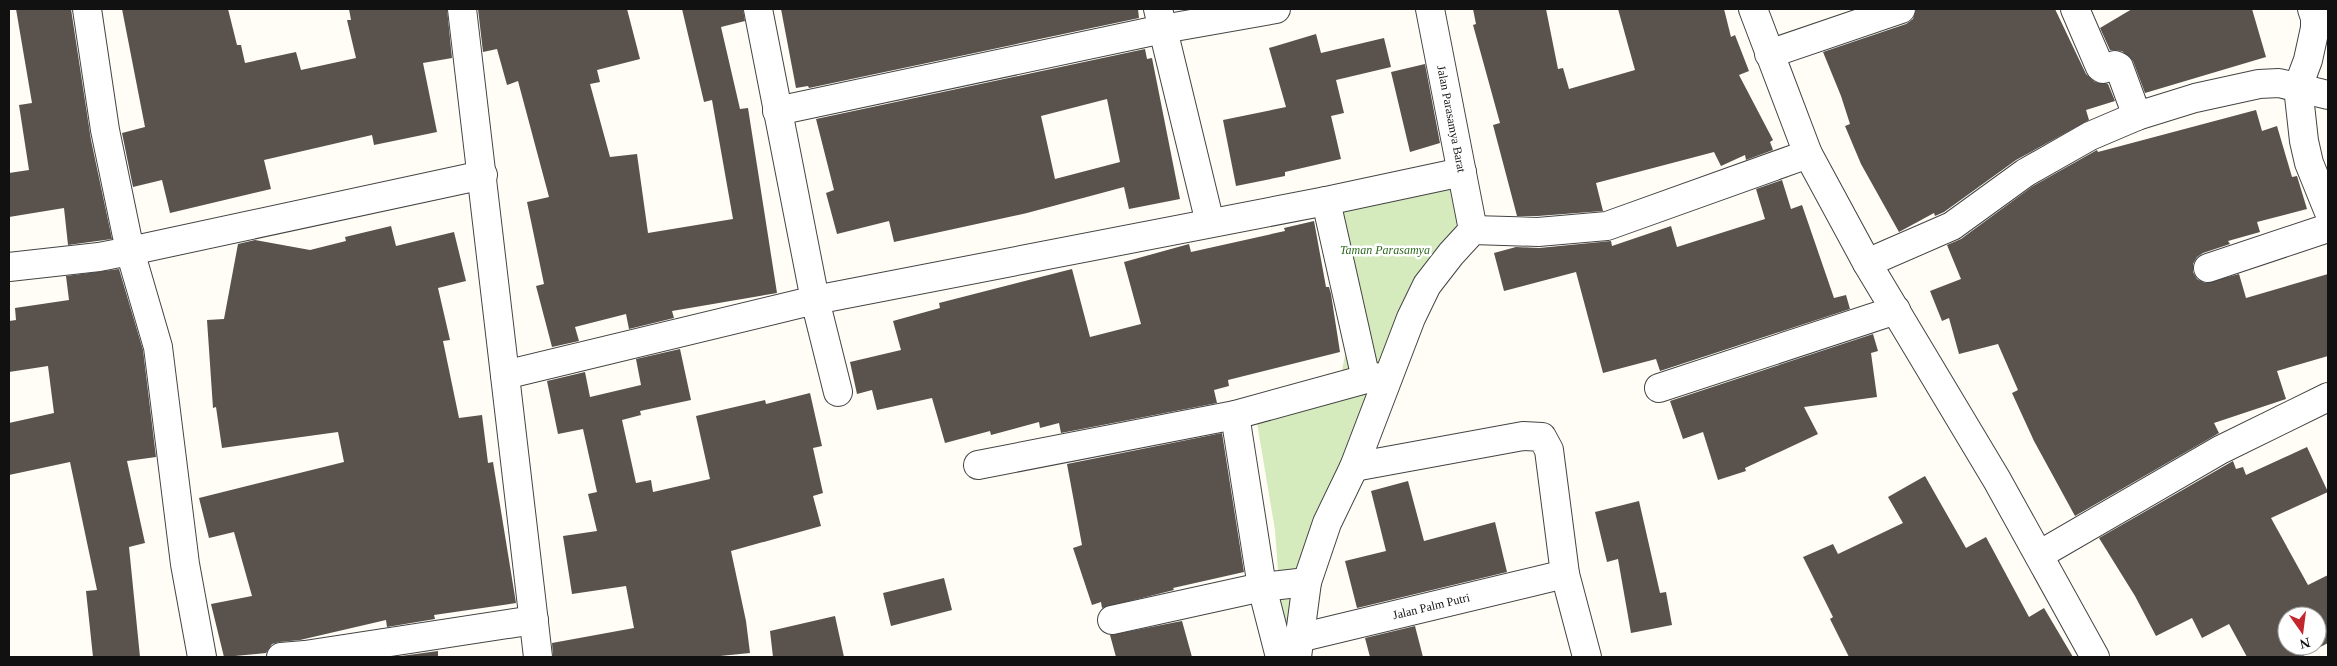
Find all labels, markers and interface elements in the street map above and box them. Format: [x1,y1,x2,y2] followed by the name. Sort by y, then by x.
[1434,64,1469,174] street label: Jalan Parasamya Barat
[1340,243,1430,257] park label: Taman Parasamya
[1391,590,1472,622] street label: Jalan Palm Putri
[2277,606,2327,656] north arrow
[2298,635,2312,652] text: N

